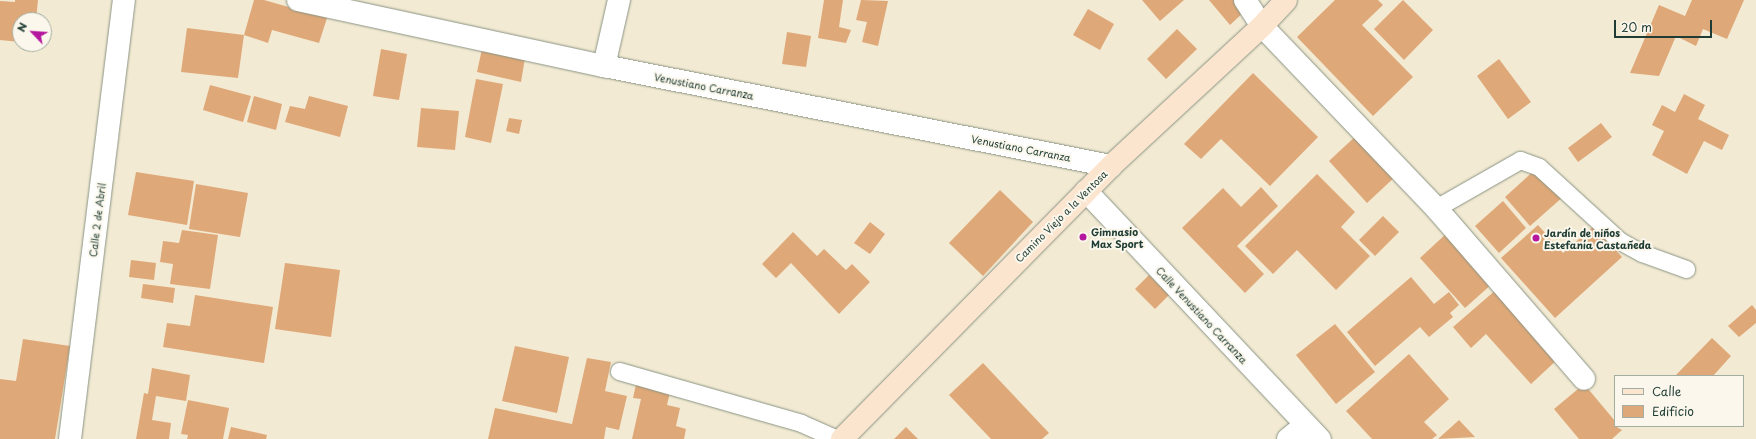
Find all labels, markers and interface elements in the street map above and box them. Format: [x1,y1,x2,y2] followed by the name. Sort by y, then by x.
[12,12,52,52] north arrow
[1616,12,1714,38] scale bar
[1621,18,1652,36] text: 20 m
[12,20,31,35] text: N
[653,70,755,102] street label: Venustiano Carranza
[970,132,1072,164] street label: Venustiano Carranza
[1012,167,1110,265] street label: Camino Viejo a la Ventosa
[86,181,108,259] street label: Calle 2 de Abril
[1091,225,1144,248] place label: Gimnasio Max Sport
[1544,226,1652,250] place label: Jardín de niños Estefanía Castañeda
[1078,232,1088,242] marker: Gimnasio Max Sport
[1531,233,1541,243] marker: Jardín de niños Estefanía Castañeda
[1154,264,1250,366] street label: Calle Venustiano Carranza
[1614,375,1744,427] legend
[1652,382,1681,400] text: Calle
[1652,402,1694,420] text: Edificio

